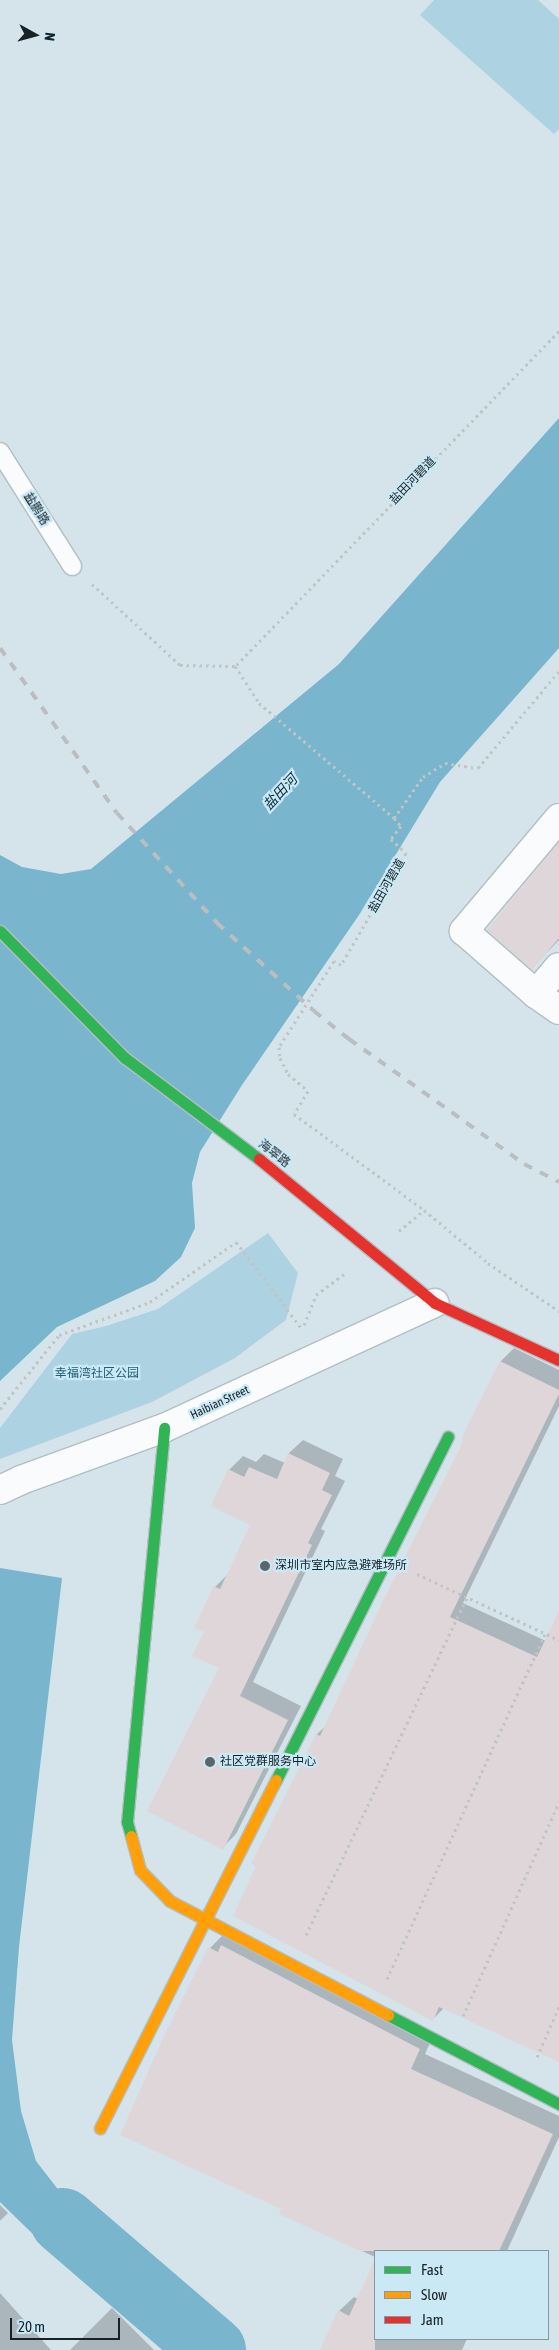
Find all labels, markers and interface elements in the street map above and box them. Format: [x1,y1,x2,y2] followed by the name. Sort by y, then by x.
[10,10,60,60] north arrow
[41,32,58,42] text: N
[387,454,439,508] street label: 盐田河碧道
[20,490,52,528] street label: 盐鹏路
[260,771,300,813] water label: 盐田河
[366,856,408,916] street label: 盐田河碧道
[255,1137,293,1171] street label: 海翠路
[55,1367,139,1381] park label: 幸福湾社区公园
[188,1383,252,1423] street label: Haibian Street
[275,1559,407,1573] place label: 深圳市室内应急避难场所
[259,1560,271,1572] marker: 深圳市室内应急避难场所
[220,1755,316,1769] place label: 社区党群服务中心
[204,1756,216,1768] marker: 社区党群服务中心
[374,2250,549,2340] legend
[421,2261,443,2278] text: Fast
[421,2286,447,2303] text: Slow
[12,2308,122,2340] scale bar
[421,2311,444,2328] text: Jam
[18,2318,45,2335] text: 20 m

